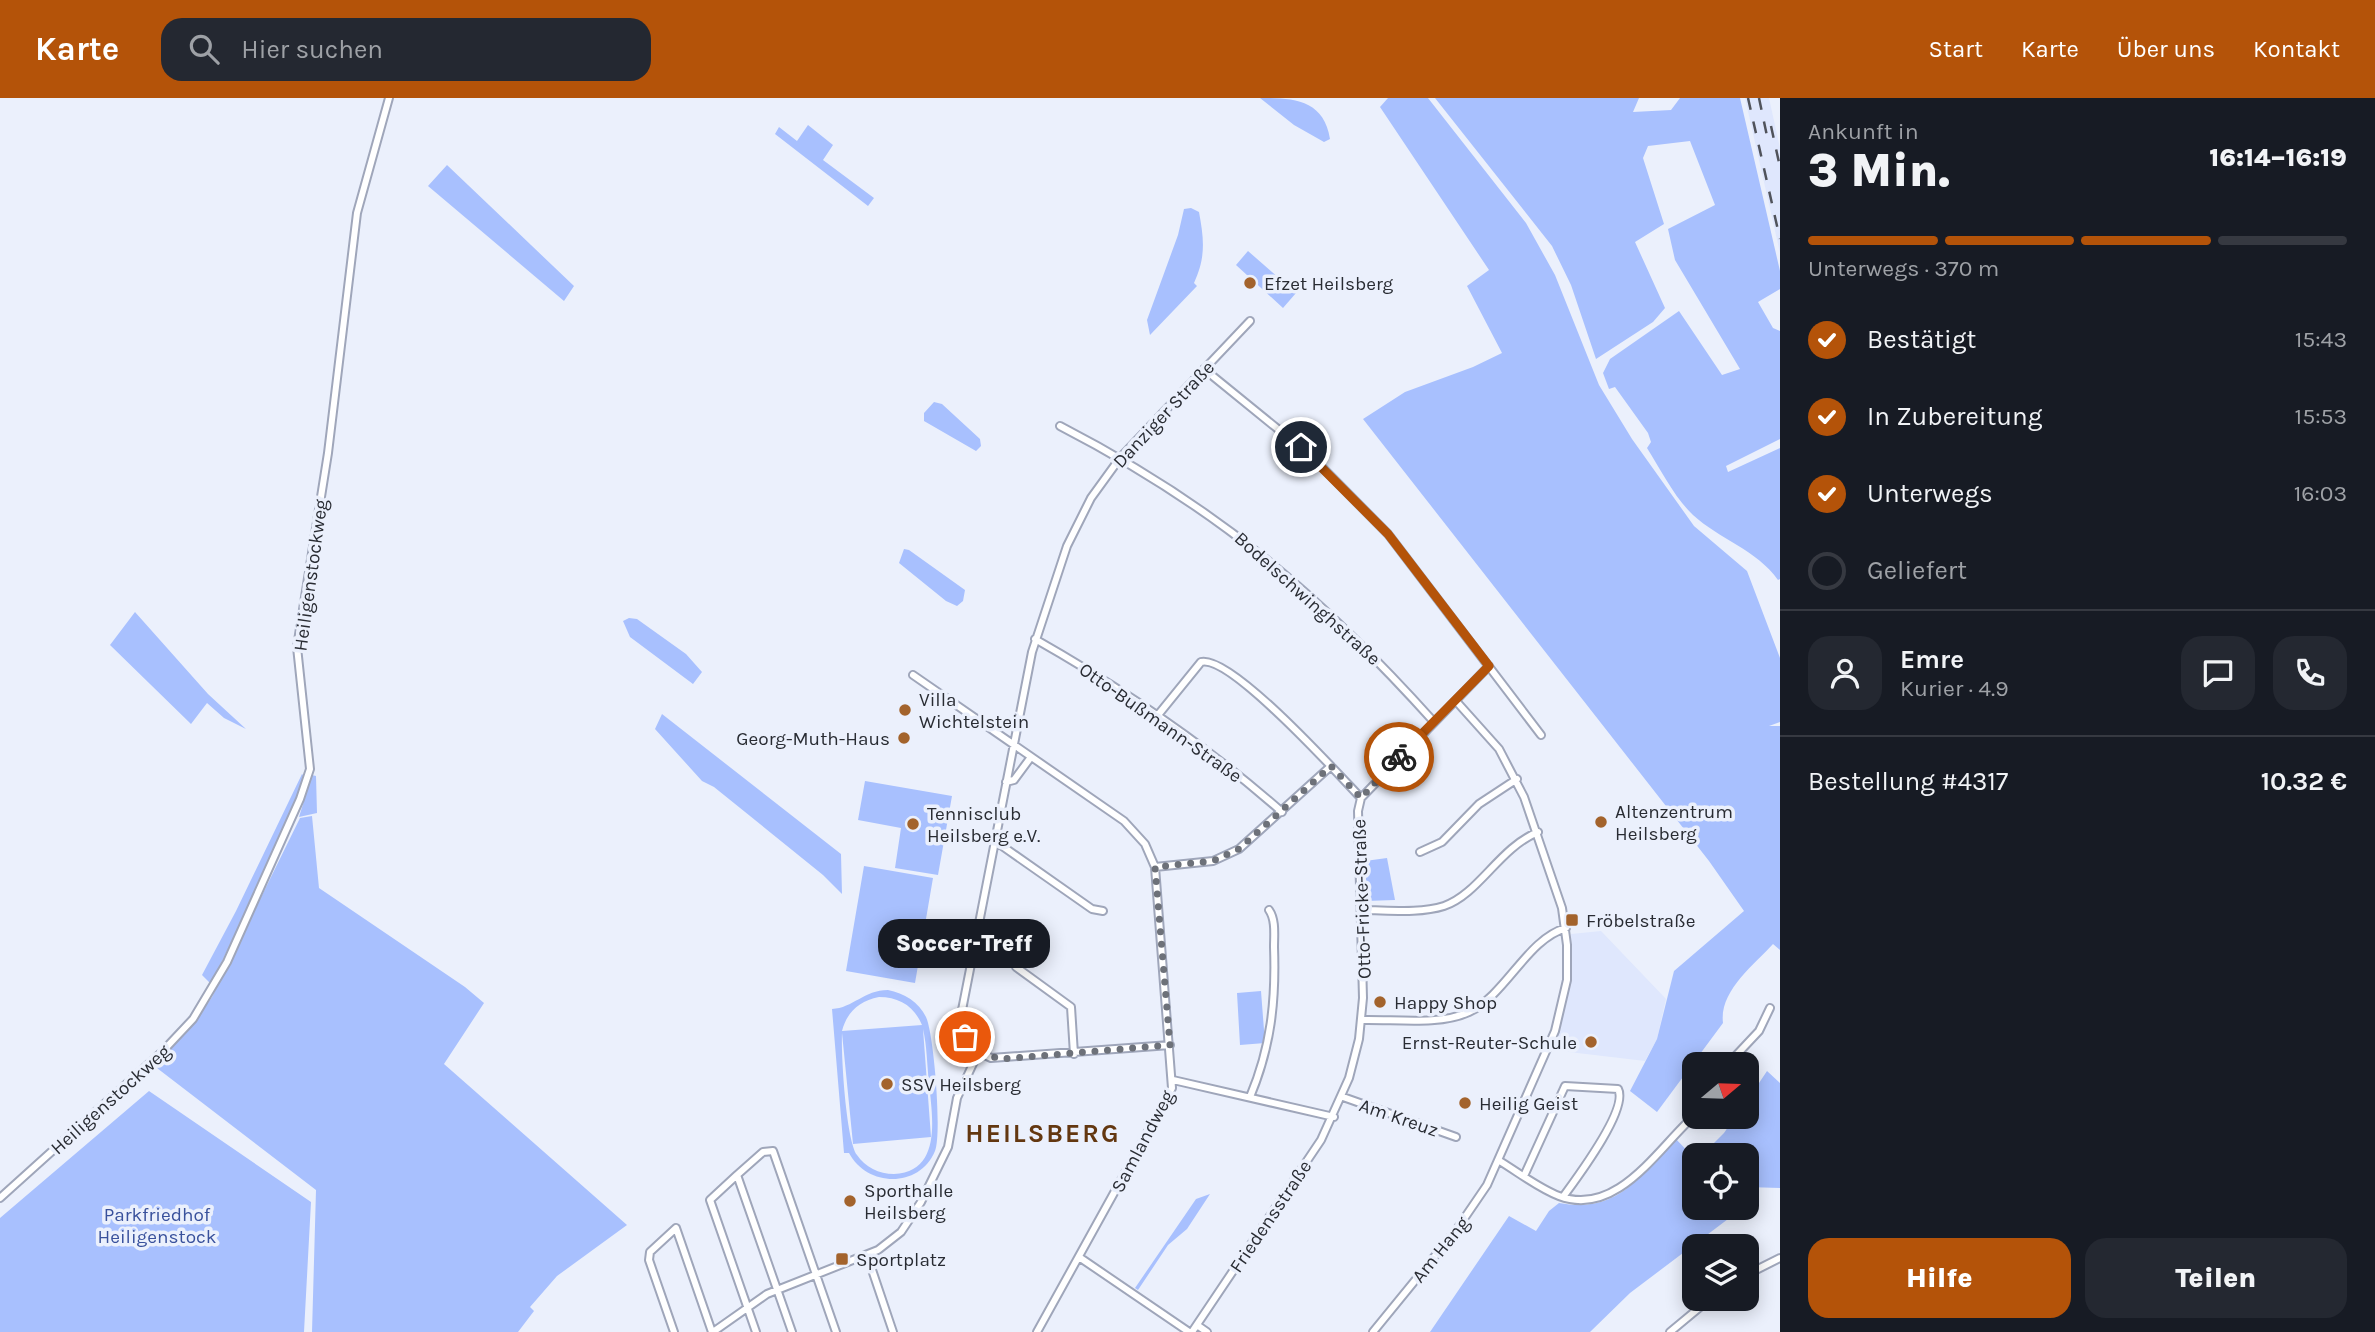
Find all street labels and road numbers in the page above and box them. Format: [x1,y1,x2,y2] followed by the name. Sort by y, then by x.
[1108,357,1219,473] street label: Danziger Straße
[289,497,333,653] street label: Heiligenstockweg
[1230,527,1385,670] street label: Bodelschwinghstraße
[1075,658,1246,787] street label: Otto-Bußmann-Straße
[1348,818,1376,979] street label: Otto-Fricke-Straße
[46,1040,175,1159] street label: Heiligenstockweg
[1107,1086,1179,1196] street label: Samlandweg
[1356,1094,1441,1142] street label: Am Kreuz
[1225,1156,1316,1277] street label: Friedensstraße
[1408,1212,1474,1287] street label: Am Hang

